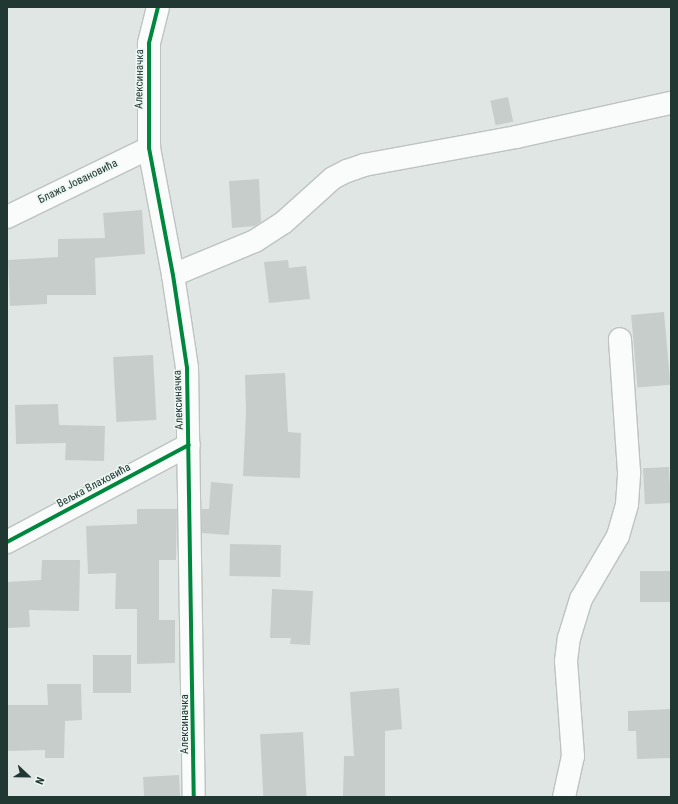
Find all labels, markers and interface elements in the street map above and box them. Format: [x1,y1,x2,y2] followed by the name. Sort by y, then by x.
[133,49,147,109] street label: Алексиначка
[36,157,120,207] street label: Блажа Јовановића
[171,370,187,430] street label: Алексиначка
[55,461,133,511] street label: Вељка Влаховића
[178,694,192,754] street label: Алексиначка
[8,756,48,796] north arrow
[32,775,47,786] text: N

